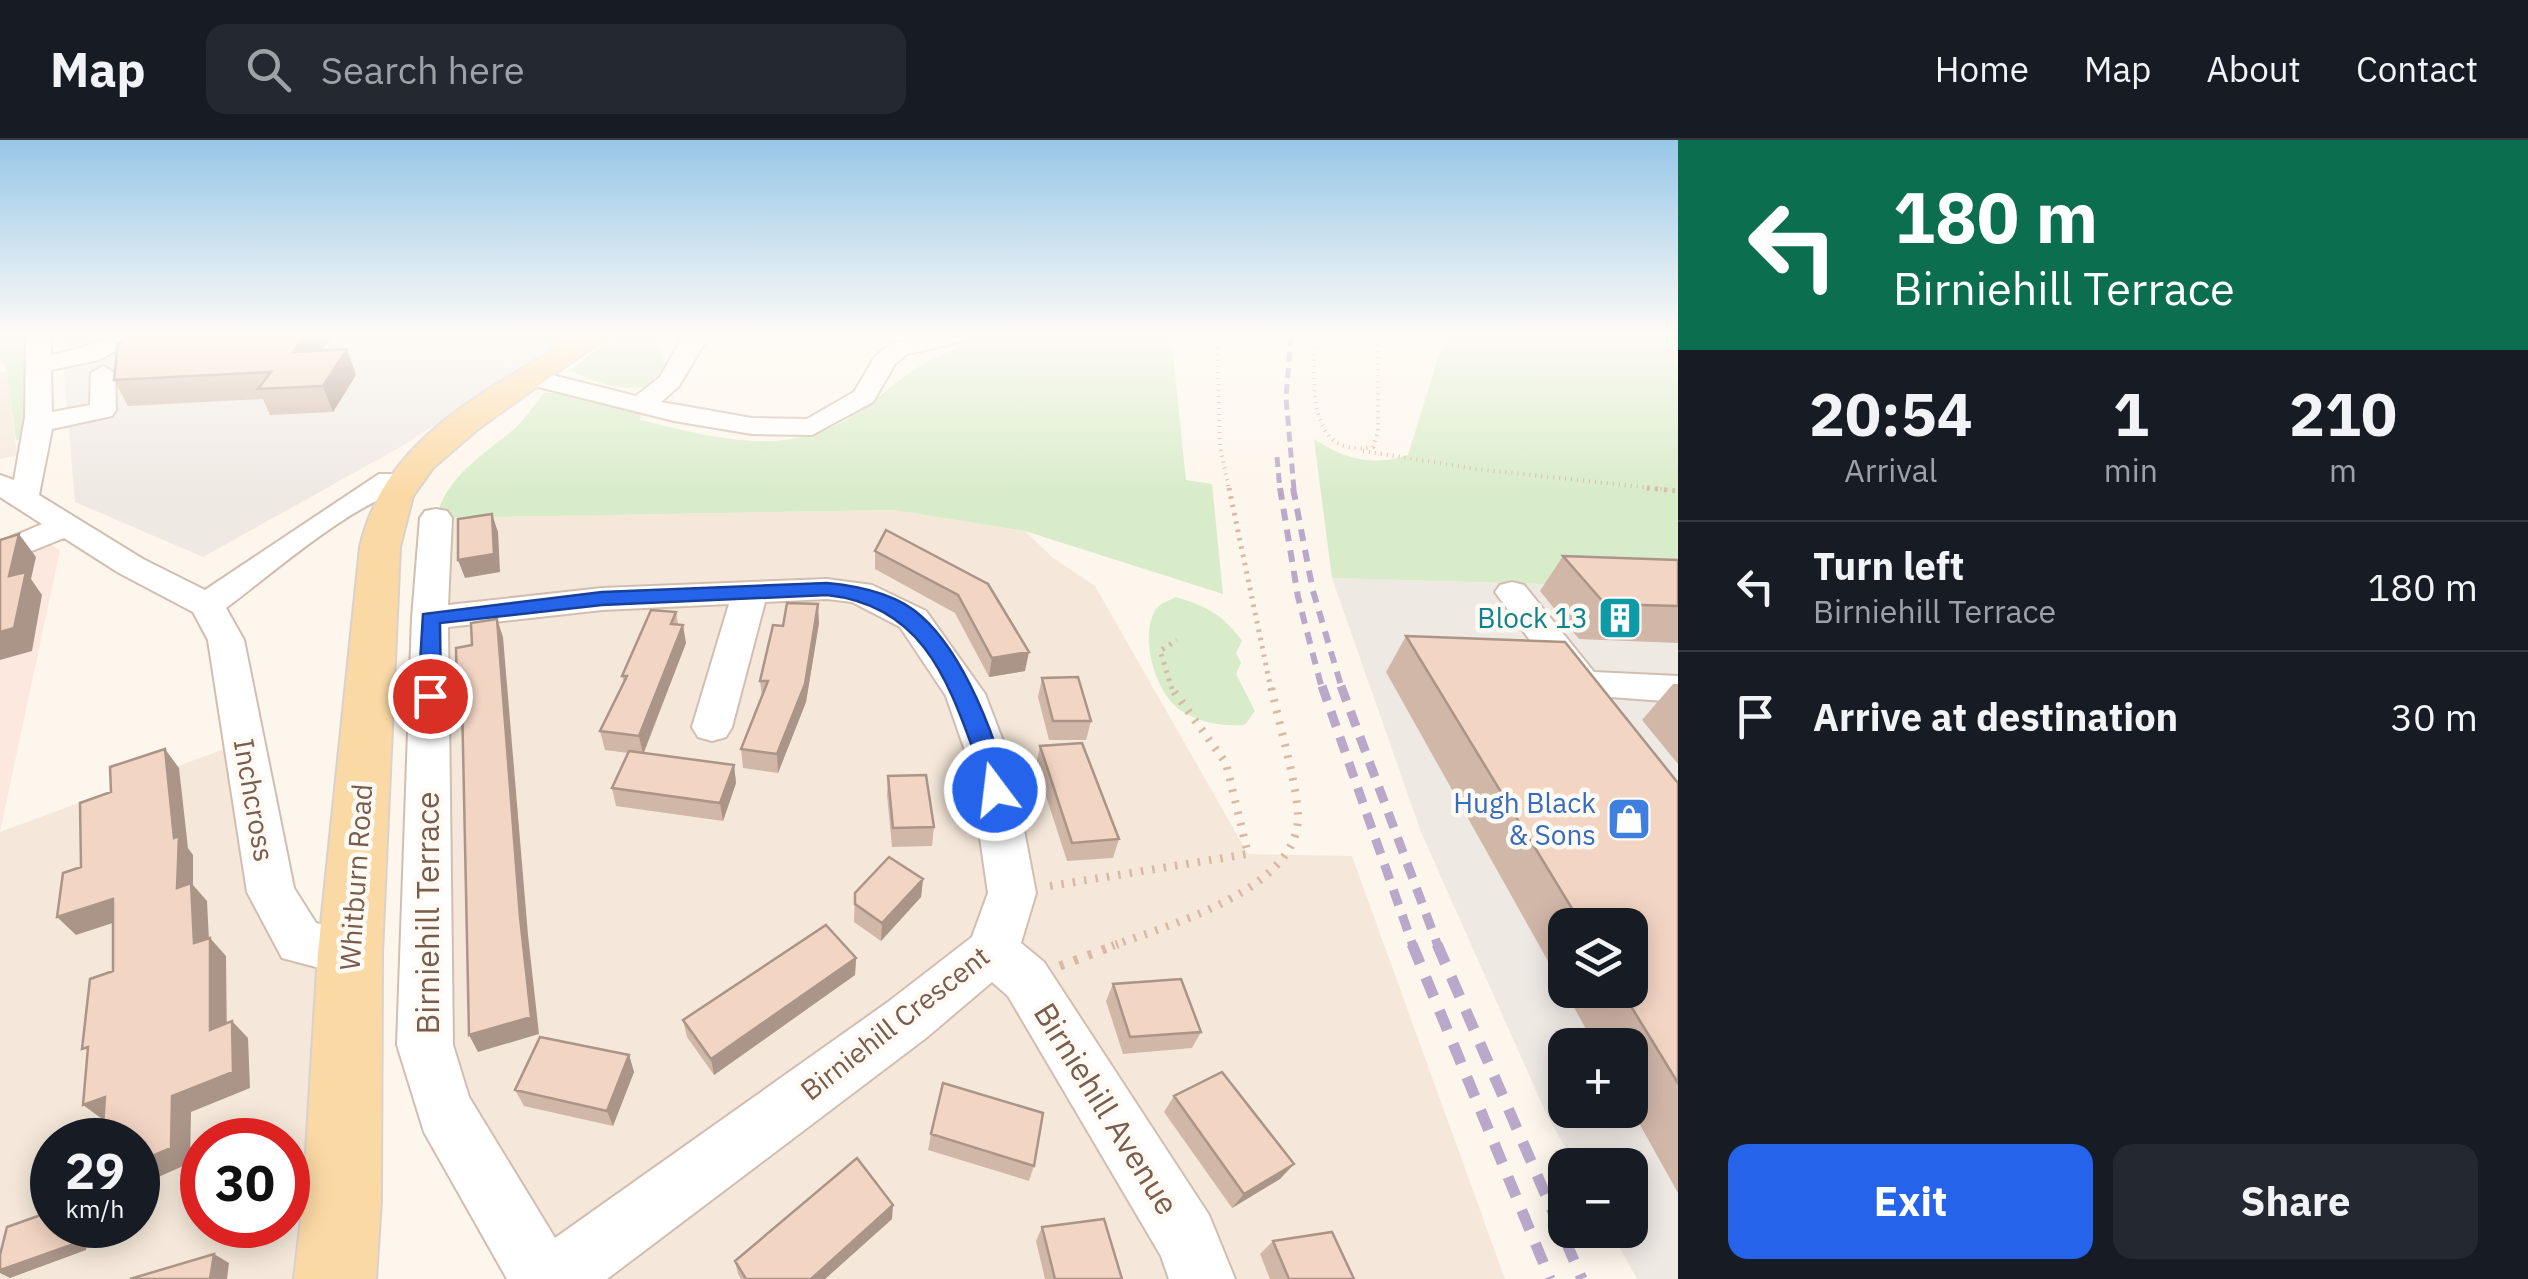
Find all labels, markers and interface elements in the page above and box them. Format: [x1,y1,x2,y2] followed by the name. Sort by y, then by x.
[206,24,906,114] search box
[50,38,146,100] text: Map
[241,42,296,97] icon: search
[321,45,525,94] text: Search here
[1935,46,2029,92] text: Home
[2084,46,2151,92] text: Map
[2206,46,2301,92] text: About
[2356,46,2478,92] text: Contact
[1893,171,2098,262] text: 180 m
[1728,180,1858,310] icon: left
[1893,259,2235,317] text: Birniehill Terrace
[1809,374,1973,453] text: 20:54
[2113,374,2149,453] text: 1
[2289,374,2397,453] text: 210
[1844,449,1938,491] text: Arrival
[2104,449,2158,491] text: min
[2329,449,2357,491] text: m
[1813,541,1964,590] text: Turn left
[1728,559,1783,614] icon: left
[2367,562,2478,611] text: 180 m
[1813,590,2056,632] text: Birniehill Terrace
[1597,595,1643,641] building icon: Block 13
[1477,599,1588,636] place label: Block 13
[388,654,473,739] pin
[403,669,458,724] icon: arrive
[1728,689,1783,744] icon: arrive
[1813,692,2178,741] text: Arrive at destination
[2390,692,2478,741] text: 30 m
[225,736,283,864] street label: Inchcross
[943,738,1047,842] position arrow
[331,782,380,972] street label: Whitburn Road
[1453,784,1596,853] place label: Hugh Black & Sons
[406,791,448,1035] street label: Birniehill Terrace
[1606,796,1652,842] shop icon: Hugh Black & Sons
[1548,908,1648,1248] map controls
[1548,908,1648,1008] button: layers
[793,937,997,1108] street label: Birniehill Crescent
[1025,995,1189,1222] street label: Birniehill Avenue
[1548,1028,1648,1128] button: +
[180,1118,310,1248] speed limit sign: 30
[65,1138,125,1203] text: 29
[1728,1144,2093,1259] button: Exit
[2113,1144,2478,1259] button: Share
[1548,1148,1648,1248] button: −
[66,1192,124,1225] text: km/h

